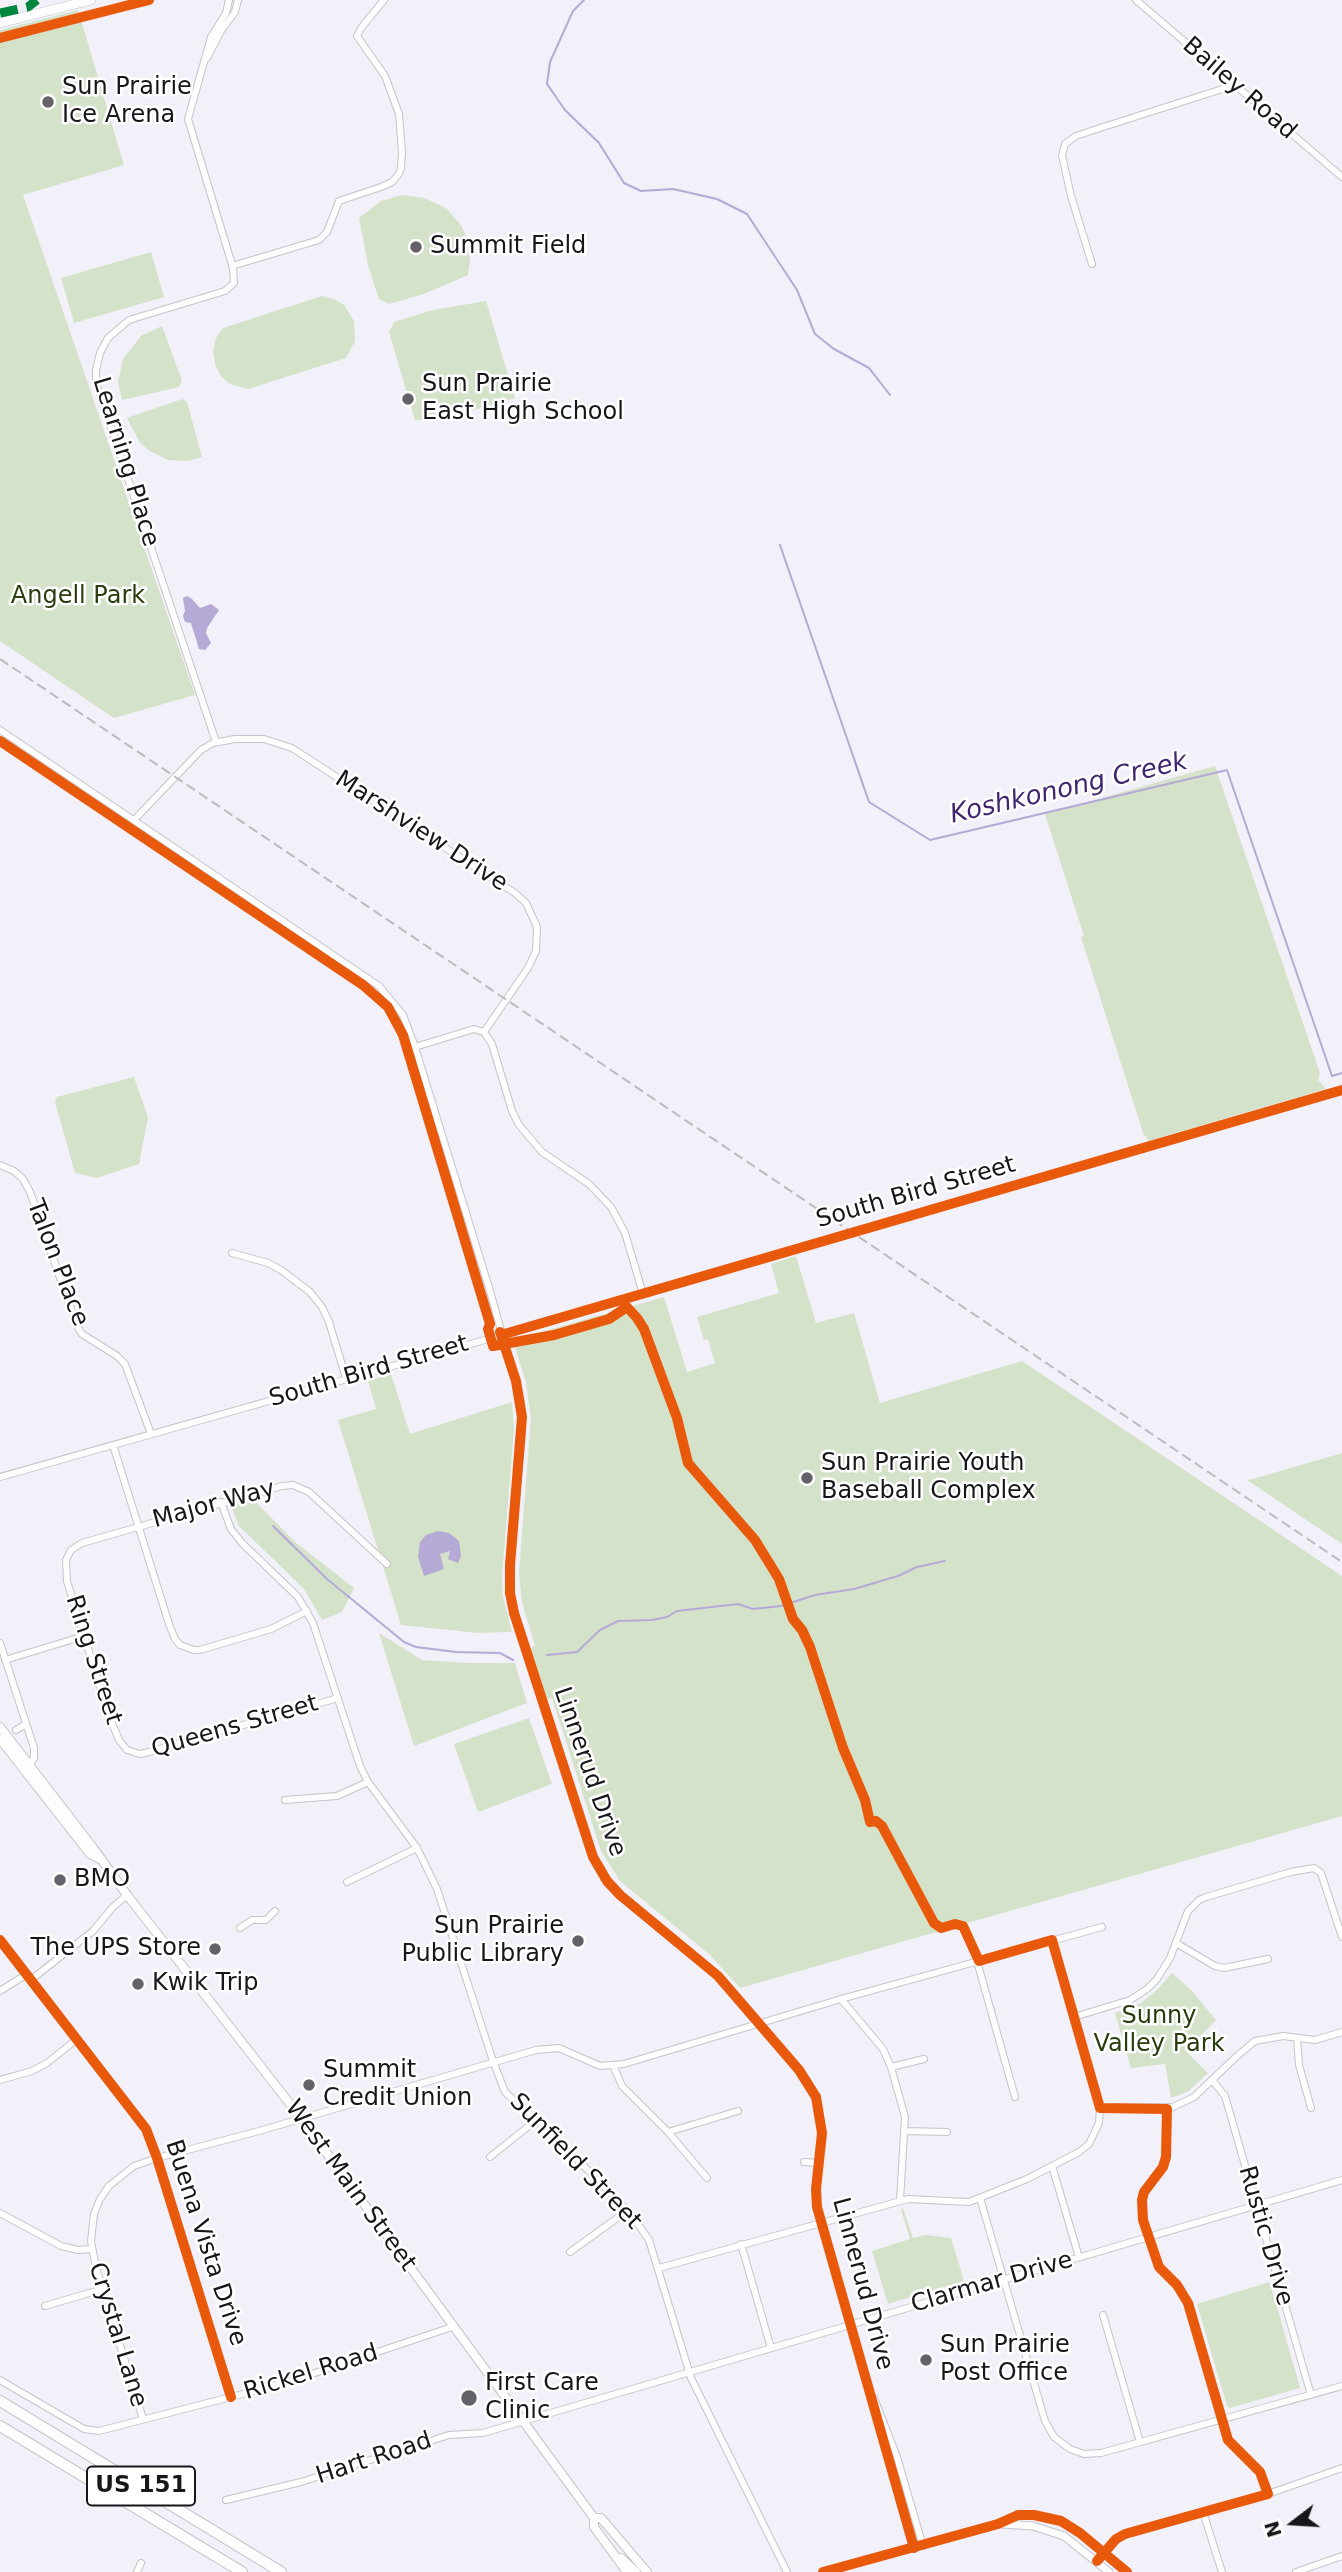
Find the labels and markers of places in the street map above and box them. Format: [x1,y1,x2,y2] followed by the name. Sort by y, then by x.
[62,74,192,130] place label: Sun Prairie Ice Arena
[40,94,56,110] marker: Sun Prairie Ice Arena
[430,233,586,261] place label: Summit Field
[408,239,424,255] marker: Summit Field
[422,371,624,427] place label: Sun Prairie East High School
[400,391,416,407] marker: Sun Prairie East High School
[821,1450,1036,1506] place label: Sun Prairie Youth Baseball Complex
[799,1470,815,1486] marker: Sun Prairie Youth Baseball Complex
[74,1866,130,1894] place label: BMO
[52,1872,68,1888] marker: BMO
[401,1913,564,1969] place label: Sun Prairie Public Library
[570,1933,586,1949] marker: Sun Prairie Public Library
[30,1935,201,1963] place label: The UPS Store
[207,1941,223,1957] marker: The UPS Store
[152,1970,258,1998] place label: Kwik Trip
[130,1976,146,1992] marker: Kwik Trip
[323,2057,472,2113] place label: Summit Credit Union
[301,2077,317,2093] marker: Summit Credit Union
[940,2332,1070,2388] place label: Sun Prairie Post Office
[918,2352,934,2368] marker: Sun Prairie Post Office
[485,2370,599,2426] place label: First Care Clinic
[459,2388,479,2408] marker: First Care Clinic

